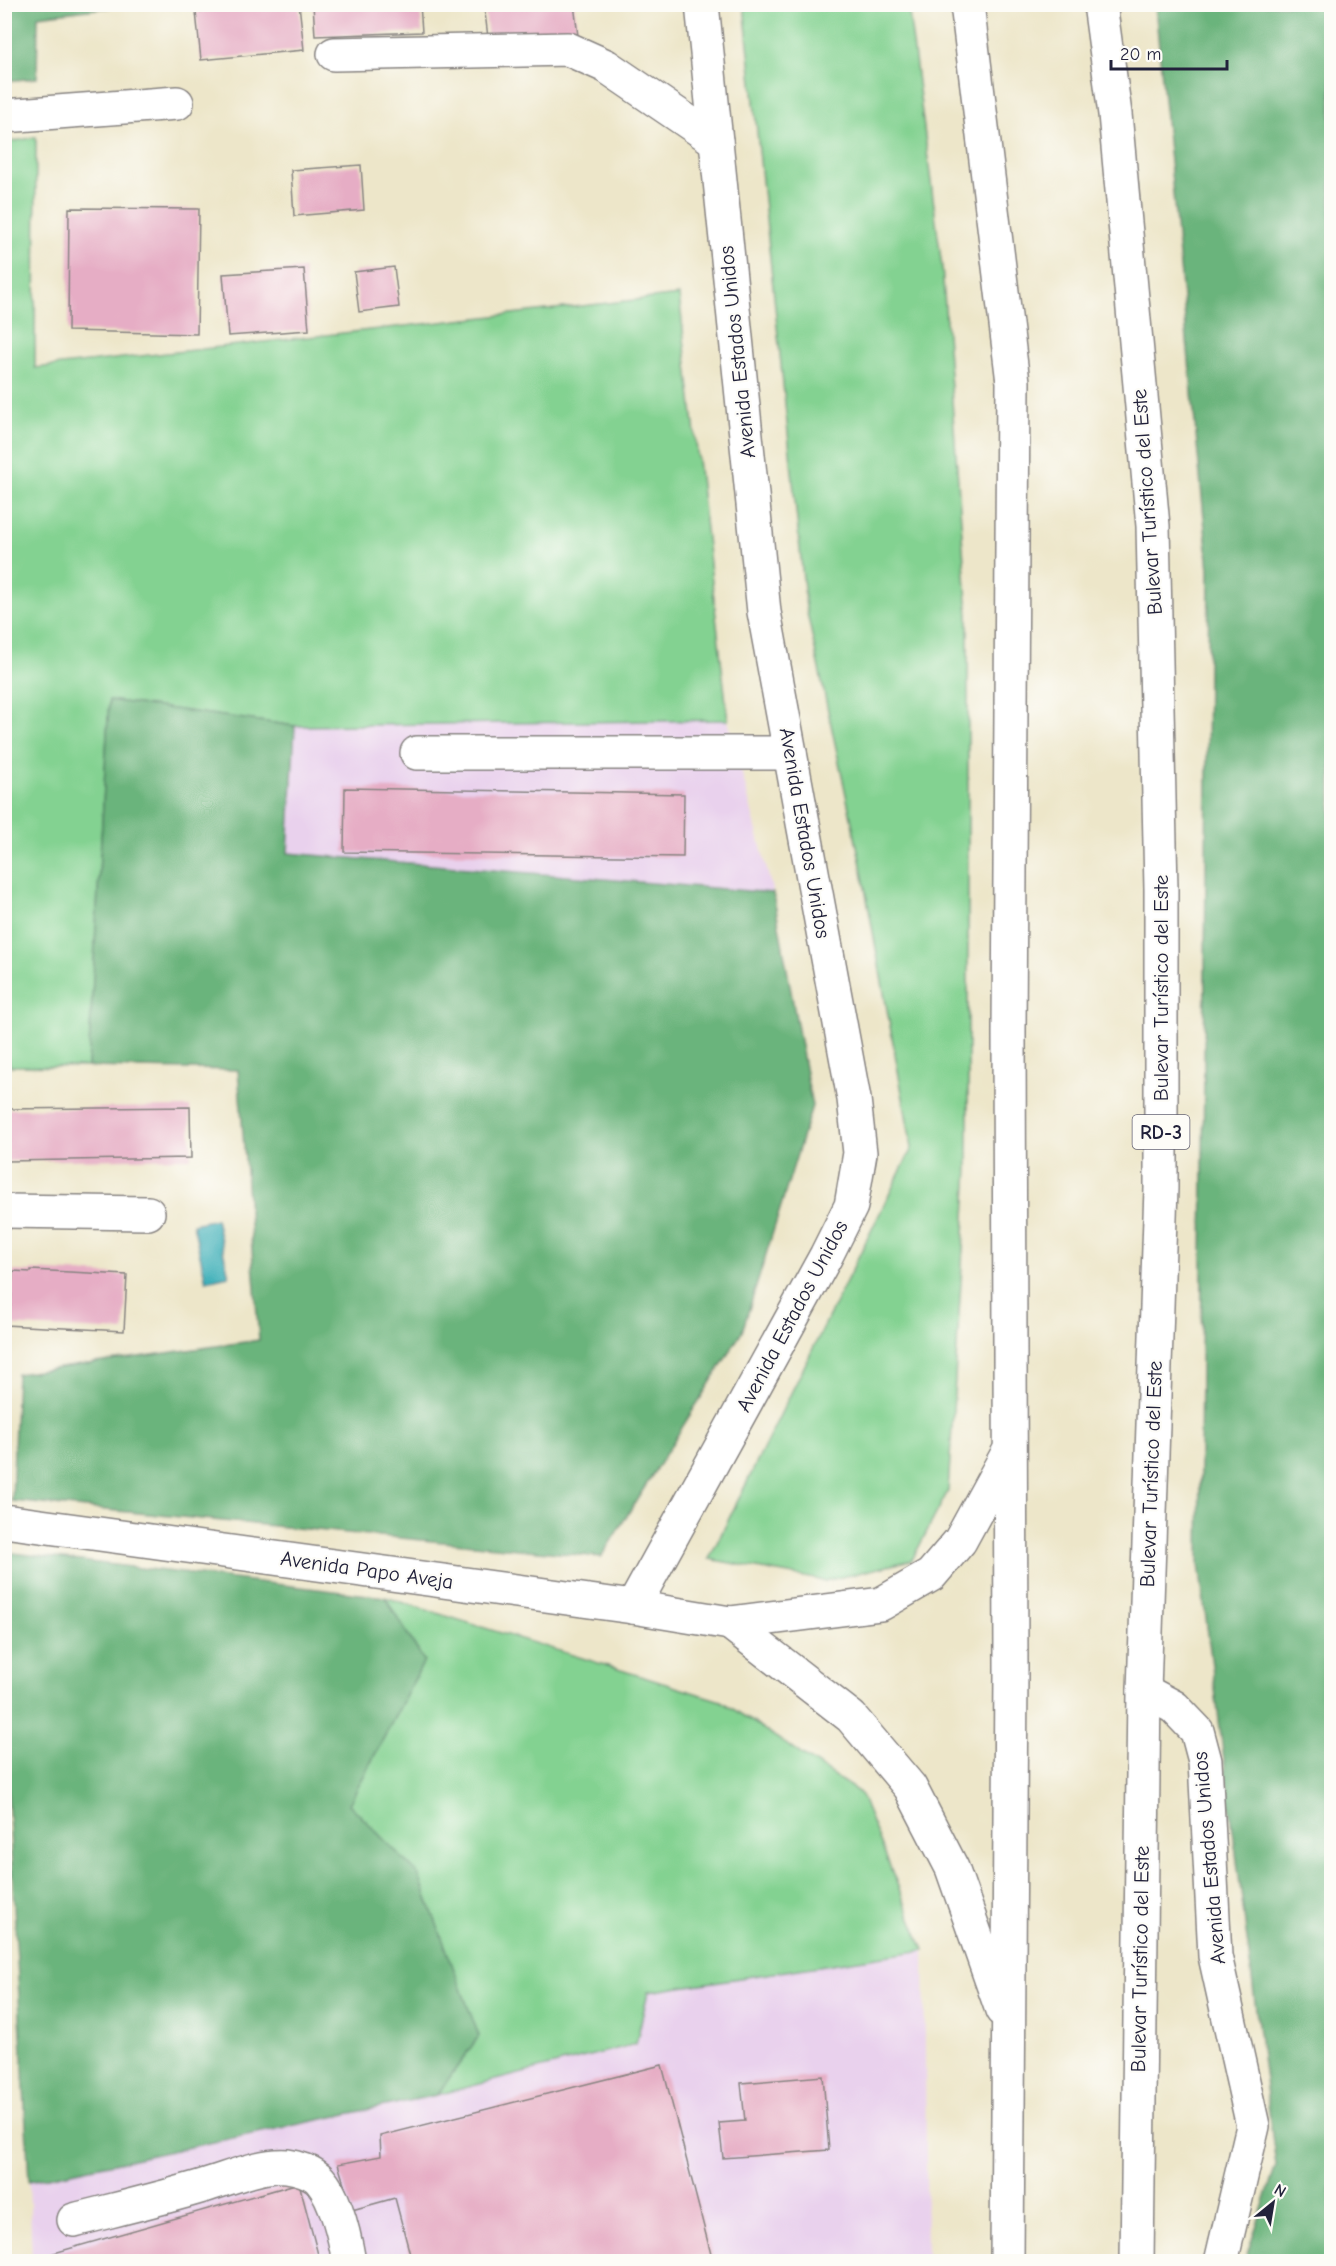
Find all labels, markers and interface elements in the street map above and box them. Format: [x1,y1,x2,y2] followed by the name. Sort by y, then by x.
[1111,33,1226,71] scale bar
[1120,44,1161,65] text: 20 m
[714,245,760,459] street label: Avenida Estados Unidos
[1127,388,1167,616] street label: Bulevar Turístico del Este
[775,726,835,940] street label: Avenida Estados Unidos
[1149,875,1173,1101] street label: Bulevar Turístico del Este
[1132,1115,1190,1149] road number: RD-3
[731,1216,853,1416] street label: Avenida Estados Unidos
[1135,1360,1167,1588] street label: Bulevar Turístico del Este
[279,1546,455,1594] street label: Avenida Papo Aveja
[1188,1751,1230,1965] street label: Avenida Estados Unidos
[1126,1846,1154,2072] street label: Bulevar Turístico del Este
[1243,2173,1303,2233] north arrow
[1271,2180,1289,2201] text: N

